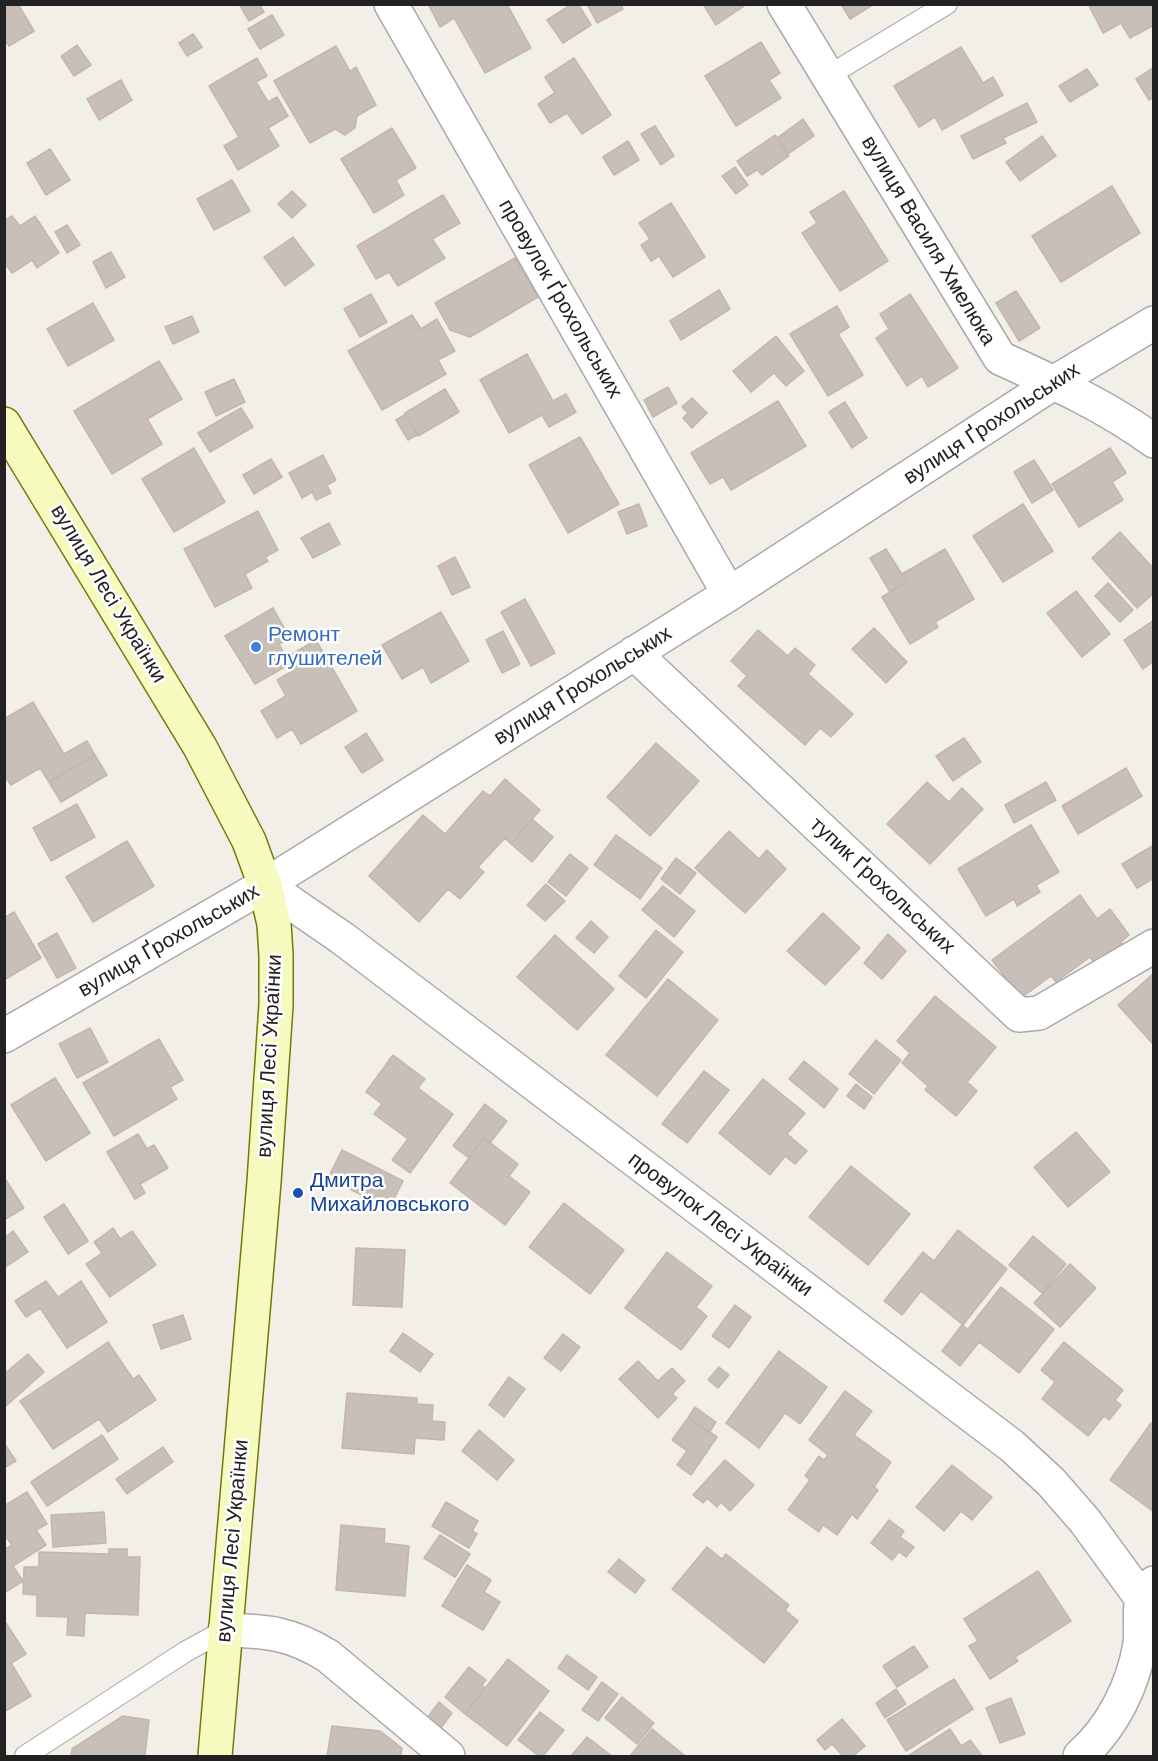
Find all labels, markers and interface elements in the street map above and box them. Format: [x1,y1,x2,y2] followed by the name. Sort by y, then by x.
[855,132,1001,350] street label: вулиця Василя Хмелюка
[493,195,627,403] street label: провулок Ґрохольських
[899,358,1085,490] street label: вулиця Ґрохольських
[45,500,171,688] street label: вулиця Лесі Українки
[489,621,677,751] street label: вулиця Ґрохольських
[268,622,383,672] place label: Ремонт глушителей
[249,640,263,654] marker: Ремонт глушителей
[804,812,960,960] street label: тупик Ґрохольських
[74,879,264,1003] street label: вулиця Ґрохольських
[252,954,288,1158] street label: вулиця Лесі Українки
[623,1147,817,1303] street label: провулок Лесі Українки
[310,1168,469,1218] place label: Дмитра Михайловського
[291,1186,305,1200] marker: Дмитра Михайловського
[212,1438,254,1644] street label: вулиця Лесі Українки

